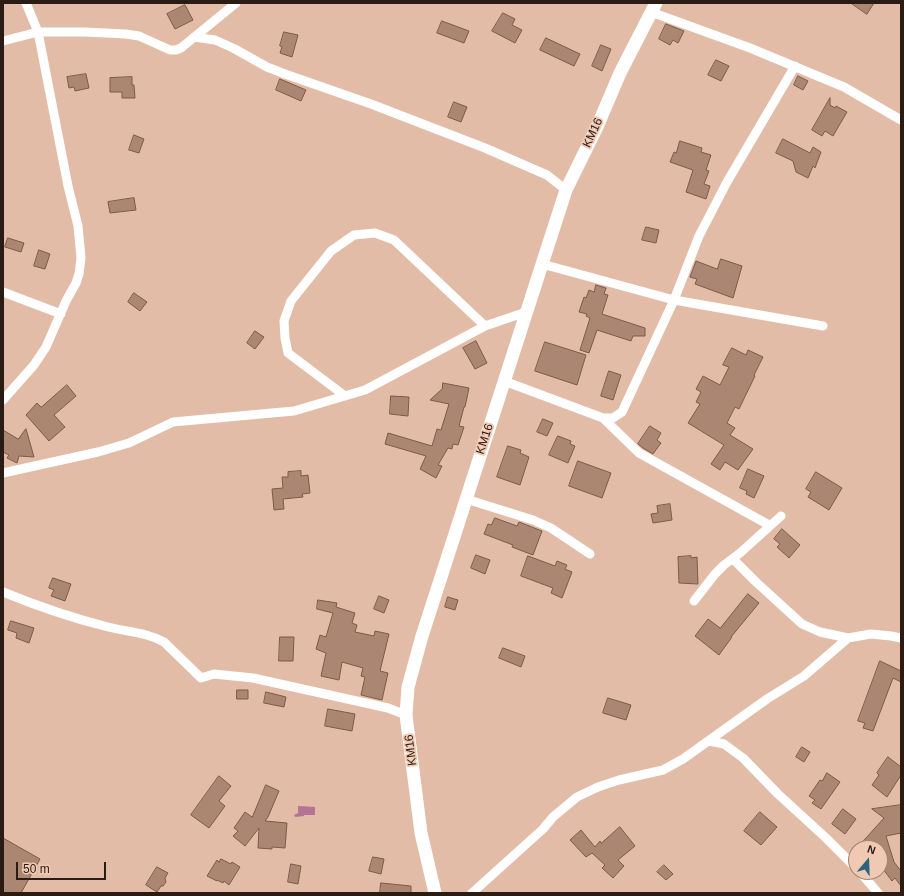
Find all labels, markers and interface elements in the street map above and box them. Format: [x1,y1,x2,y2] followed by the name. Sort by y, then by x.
[580,116,606,150] street label: KM16
[473,422,497,456] street label: KM16
[402,734,420,766] street label: KM16
[848,840,888,880] north arrow
[866,843,877,857] text: N
[18,854,108,880] scale bar
[23,862,50,876] text: 50 m

